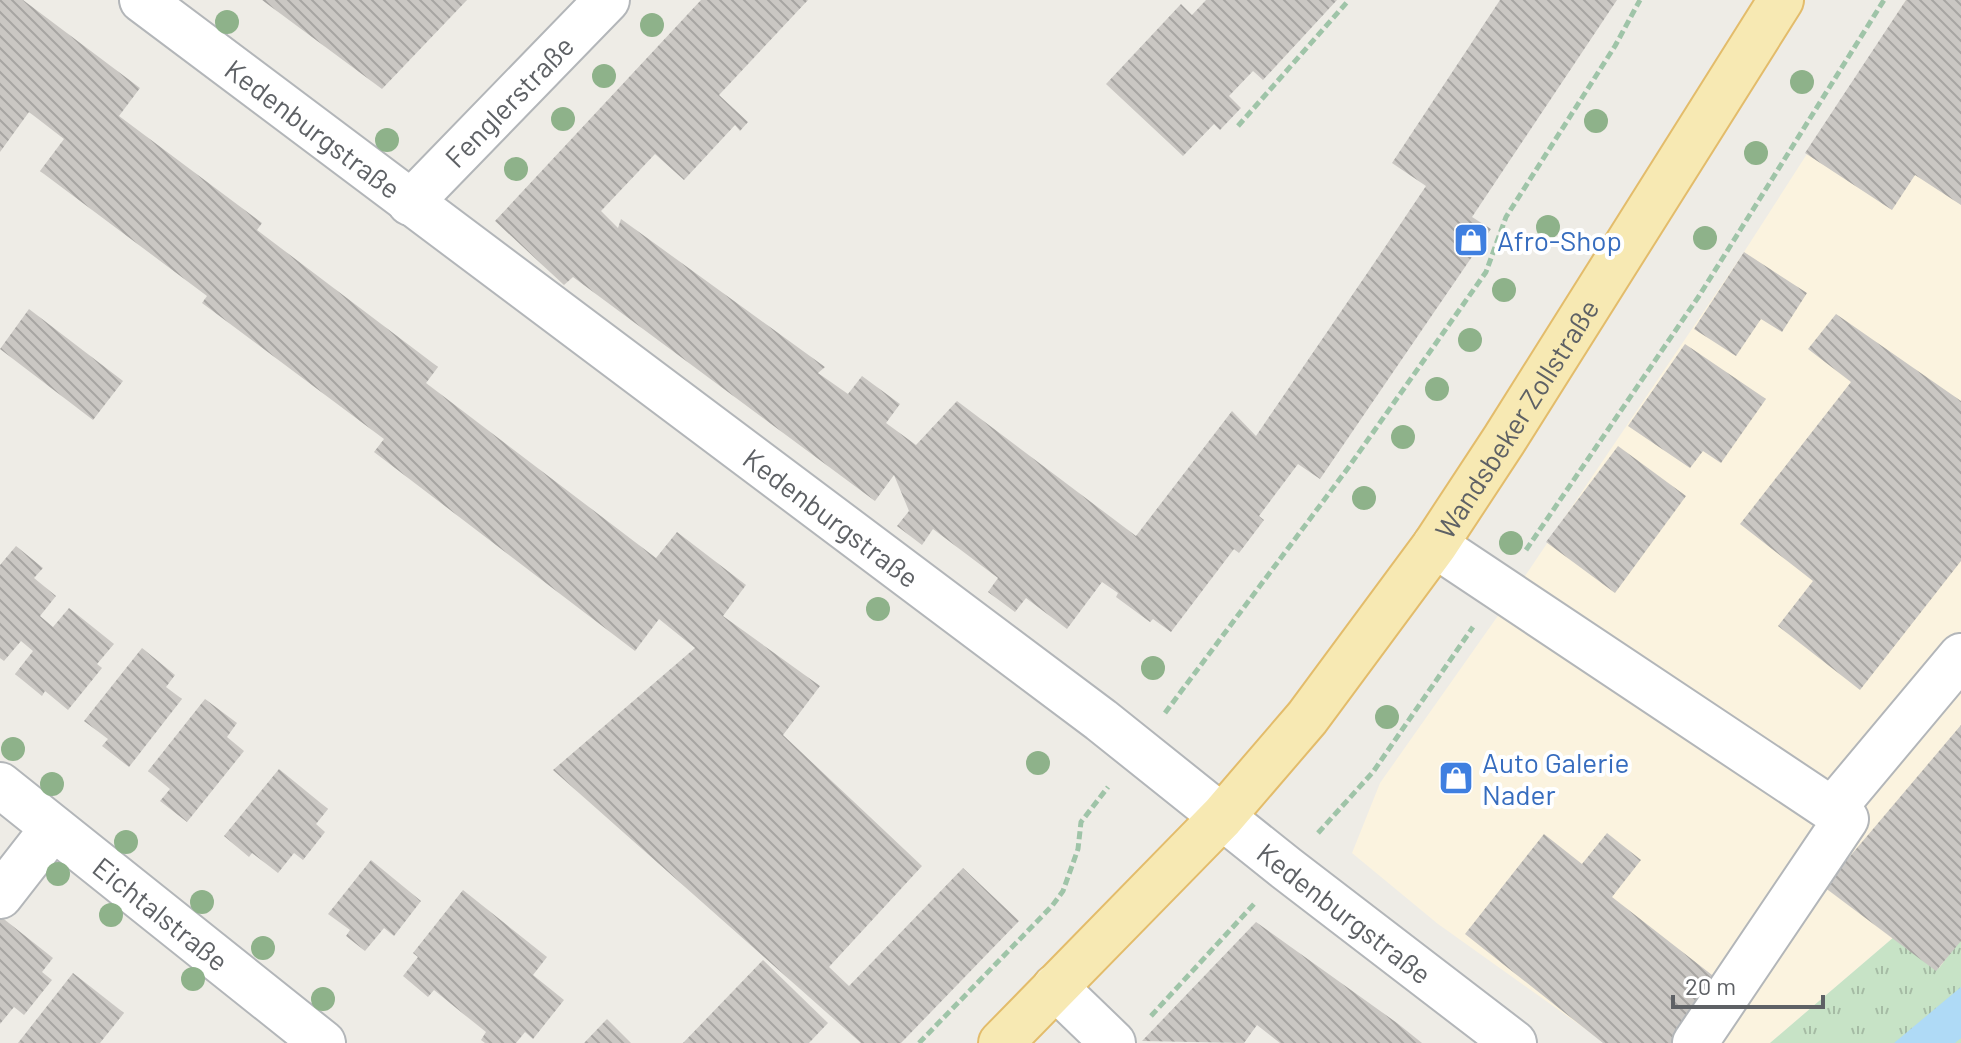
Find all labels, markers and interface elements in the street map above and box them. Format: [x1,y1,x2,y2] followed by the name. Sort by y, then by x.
[438,28,580,174] street label: Fenglerstraße
[219,52,408,205] street label: Kedenburgstraße
[1452,221,1490,259] shop icon: Afro-Shop
[1497,223,1622,257] place label: Afro-Shop
[1427,293,1605,545] street label: Wandsbeker Zollstraße
[737,441,926,594] street label: Kedenburgstraße
[1482,745,1630,811] place label: Auto Galerie Nader
[1437,759,1475,797] shop icon: Auto Galerie Nader
[1251,835,1438,991] street label: Kedenburgstraße
[87,849,235,978] street label: Eichtalstraße
[1673,959,1823,1009] scale bar
[1685,971,1736,1000] text: 20 m

